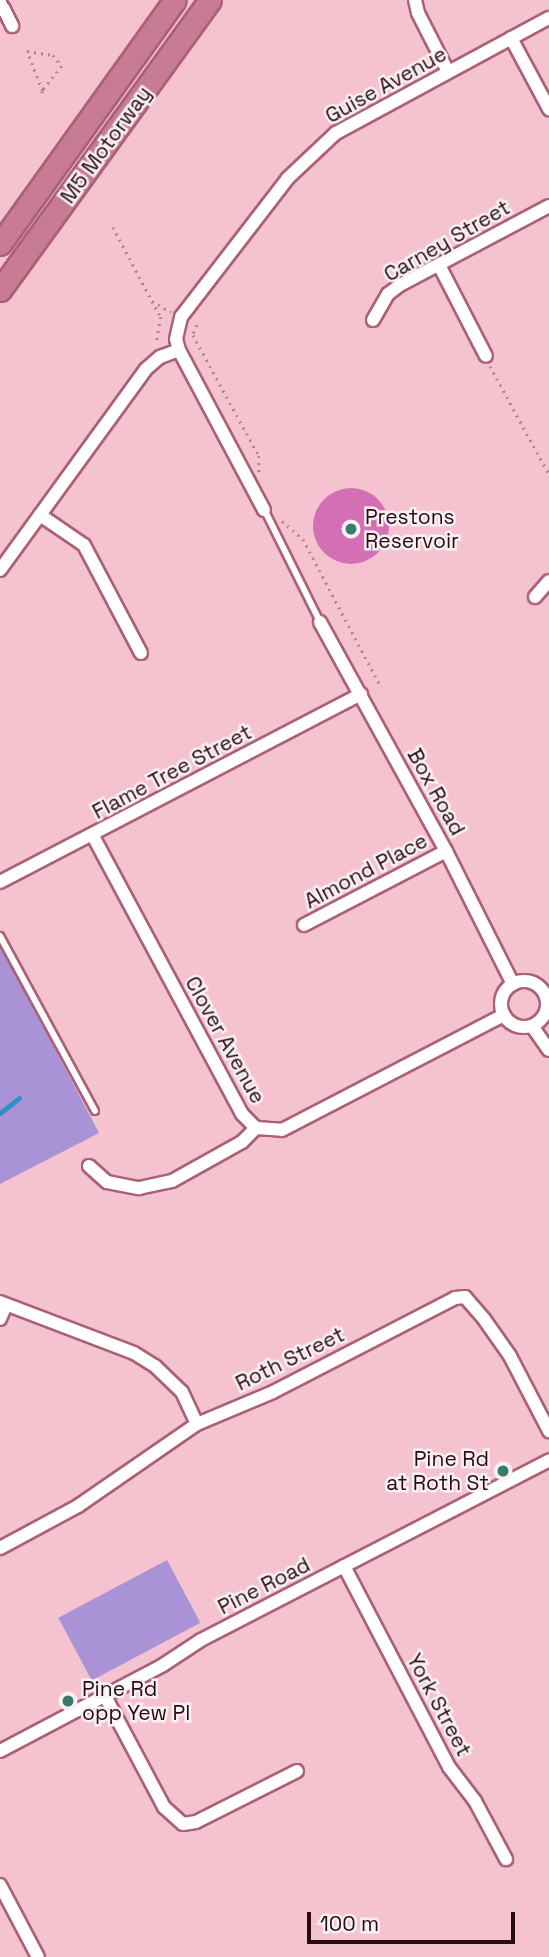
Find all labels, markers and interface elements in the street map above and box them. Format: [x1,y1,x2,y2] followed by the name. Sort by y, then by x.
[321,41,451,129] street label: Guise Avenue
[55,82,157,208] street label: M5 Motorway
[380,195,514,287] street label: Carney Street
[365,504,459,554] place label: Prestons Reservoir
[343,521,359,537] marker: Prestons Reservoir
[88,719,256,825] street label: Flame Tree Street
[402,744,470,840] street label: Box Road
[300,828,432,914] street label: Almond Place
[180,972,270,1108] street label: Clover Avenue
[231,1322,349,1396] street label: Roth Street
[386,1446,489,1496] place label: Pine Rd at Roth St
[495,1463,511,1479] marker: Pine Rd at Roth St
[214,1552,314,1620] street label: Pine Road
[401,1649,477,1761] street label: York Street
[82,1676,191,1726] place label: Pine Rd opp Yew Pl
[60,1693,76,1709] marker: Pine Rd opp Yew Pl
[311,1898,519,1942] scale bar
[320,1910,379,1937] text: 100 m

